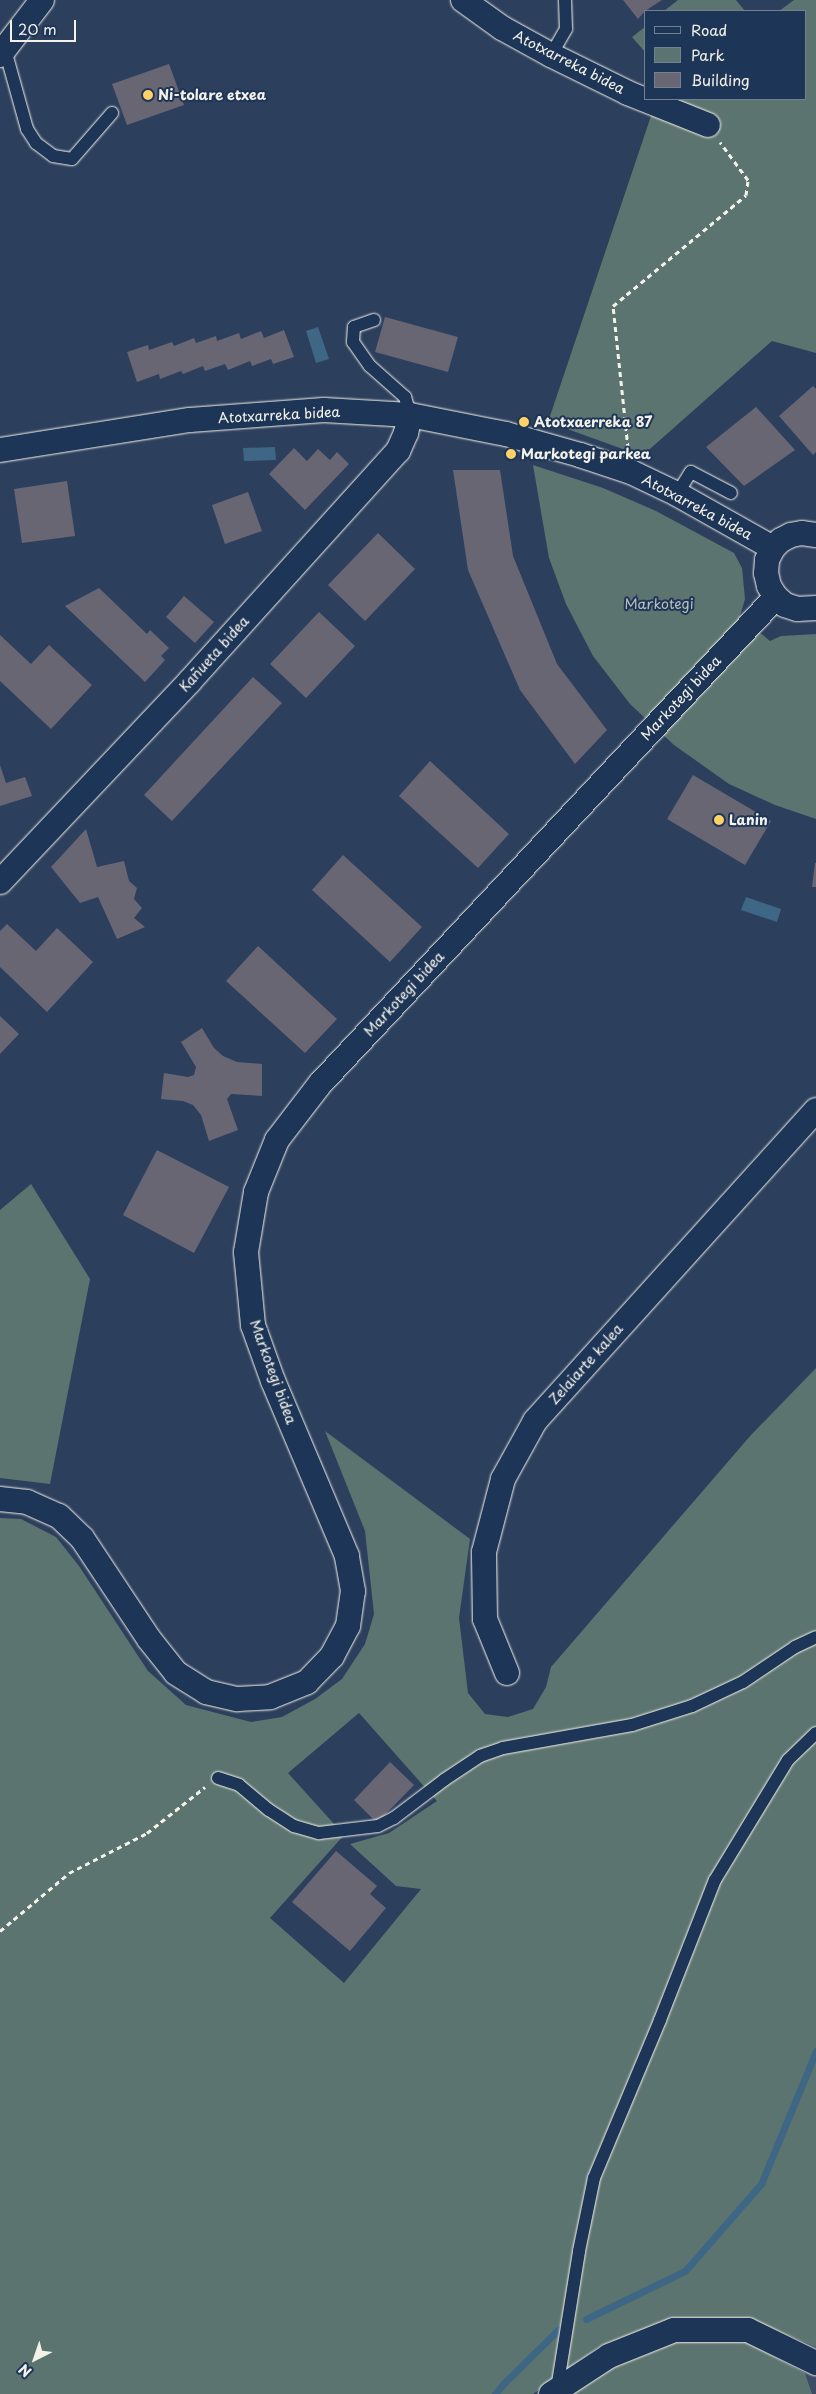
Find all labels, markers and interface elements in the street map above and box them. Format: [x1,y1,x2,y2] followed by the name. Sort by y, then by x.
[12,10,79,42] scale bar
[644,10,806,100] legend
[18,17,57,40] text: 20 m
[691,18,727,41] text: Road
[511,27,627,97] street label: Atotxarreka bidea
[691,43,725,66] text: Park
[691,68,750,91] text: Building
[158,87,266,103] place label: Ni-tolare etxea
[142,89,154,101] marker: Ni-tolare etxea
[218,403,340,427] street label: Atotxarreka bidea
[534,414,652,430] place label: Atotxaerreka 87
[518,416,530,428] marker: Atotxaerreka 87
[521,446,651,462] place label: Markotegi parkea
[505,448,517,460] marker: Markotegi parkea
[639,471,755,543] street label: Atotxarreka bidea
[624,596,694,612] park label: Markotegi
[175,613,253,695] street label: Kañueta bidea
[637,652,725,744] street label: Markotegi bidea
[729,812,768,828] place label: Lanin
[713,814,725,826] marker: Lanin
[360,948,448,1040] street label: Markotegi bidea
[246,1318,300,1426] street label: Markotegi bidea
[546,1320,626,1408] street label: Zelaiarte kalea
[10,2334,60,2384] north arrow
[14,2359,36,2382] text: N

